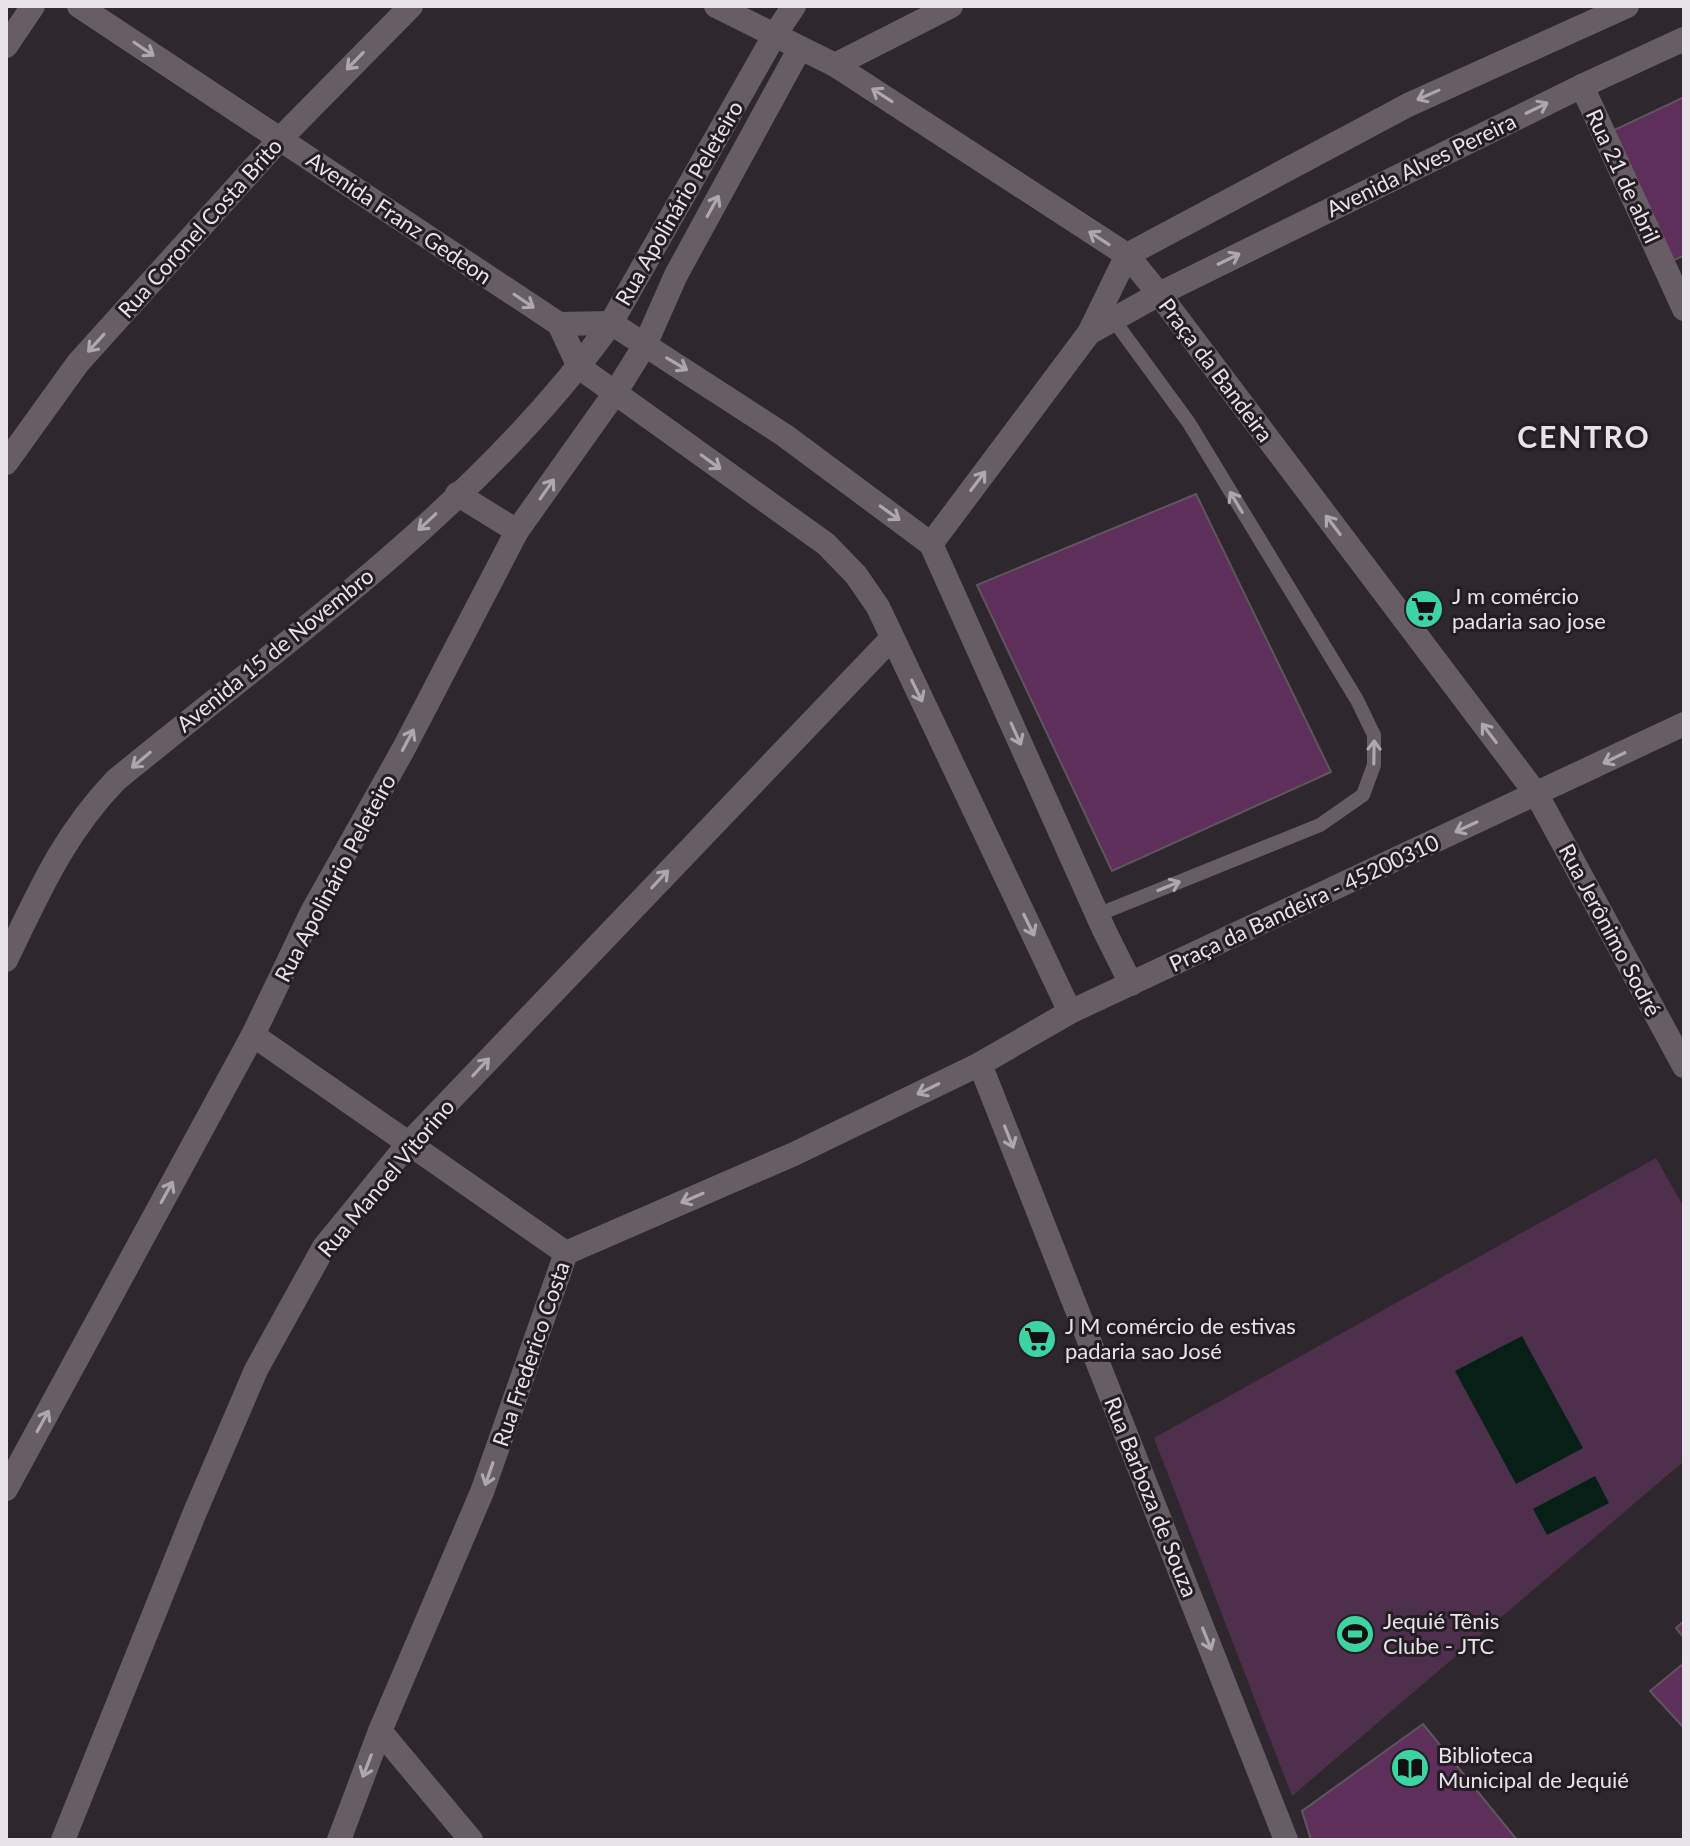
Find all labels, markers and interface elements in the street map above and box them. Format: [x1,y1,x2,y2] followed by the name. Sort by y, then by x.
[132,41,155,57] one-way arrow
[346,51,365,70] one-way arrow
[871,87,894,103] one-way arrow
[1416,89,1441,104] one-way arrow
[609,96,748,310] street label: Rua Apolinário Peleteiro
[1525,99,1549,115] one-way arrow
[1581,105,1666,247] street label: Rua 21 de abril
[1322,107,1520,222] street label: Avenida Alves Pereira
[112,132,287,323] street label: Rua Coronel Costa Brito
[302,146,497,290] street label: Avenida Franz Gedeon
[706,195,722,218] one-way arrow
[1089,229,1111,246] one-way arrow
[1216,251,1240,267] one-way arrow
[1154,292,1279,447] street label: Praça da Bandeira
[512,294,535,310] one-way arrow
[88,332,106,352] one-way arrow
[665,357,688,373] one-way arrow
[1517,418,1651,454] district label: CENTRO
[699,454,721,470] one-way arrow
[969,471,986,492] one-way arrow
[539,478,555,500] one-way arrow
[1228,491,1244,514] one-way arrow
[879,504,900,521] one-way arrow
[417,513,437,532] one-way arrow
[1324,515,1341,536] one-way arrow
[171,562,379,737] street label: Avenida 15 de Novembro
[1452,582,1606,634] place label: J m comércio padaria sao jose
[1403,588,1445,630] supermarket icon: J m comércio padaria sao jose
[910,678,925,702] one-way arrow
[1010,721,1025,746] one-way arrow
[1481,723,1498,744] one-way arrow
[401,729,417,753] one-way arrow
[1366,739,1382,766] one-way arrow
[131,751,152,769] one-way arrow
[1602,751,1626,766] one-way arrow
[268,769,401,986] street label: Rua Apolinário Peleteiro
[1455,821,1479,836] one-way arrow
[1165,828,1443,977] street label: Praça da Bandeira - 45200310
[1554,839,1667,1021] street label: Rua Jerônimo Sodré
[650,869,669,889] one-way arrow
[1156,878,1181,892] one-way arrow
[1022,913,1037,937] one-way arrow
[471,1058,489,1078] one-way arrow
[917,1082,941,1097] one-way arrow
[312,1093,460,1262] street label: Rua Manoel Vitorino
[1003,1124,1017,1149] one-way arrow
[160,1181,176,1204] one-way arrow
[680,1191,704,1206] one-way arrow
[486,1258,575,1450] street label: Rua Frederico Costa
[1065,1312,1296,1364] place label: J M comércio de estivas padaria sao José
[1016,1318,1058,1360] supermarket icon: J M comércio de estivas padaria sao José
[1099,1393,1204,1601] street label: Rua Barboza de Souza
[36,1409,52,1433] one-way arrow
[480,1461,495,1486] one-way arrow
[1383,1607,1499,1659] place label: Jequié Tênis Clube - JTC
[1334,1613,1376,1655] sports icon: Jequié Tênis Clube - JTC
[1201,1626,1215,1651] one-way arrow
[1438,1741,1629,1793] place label: Biblioteca Municipal de Jequié
[1389,1747,1431,1789] library icon: Biblioteca Municipal de Jequié
[359,1753,373,1778] one-way arrow

